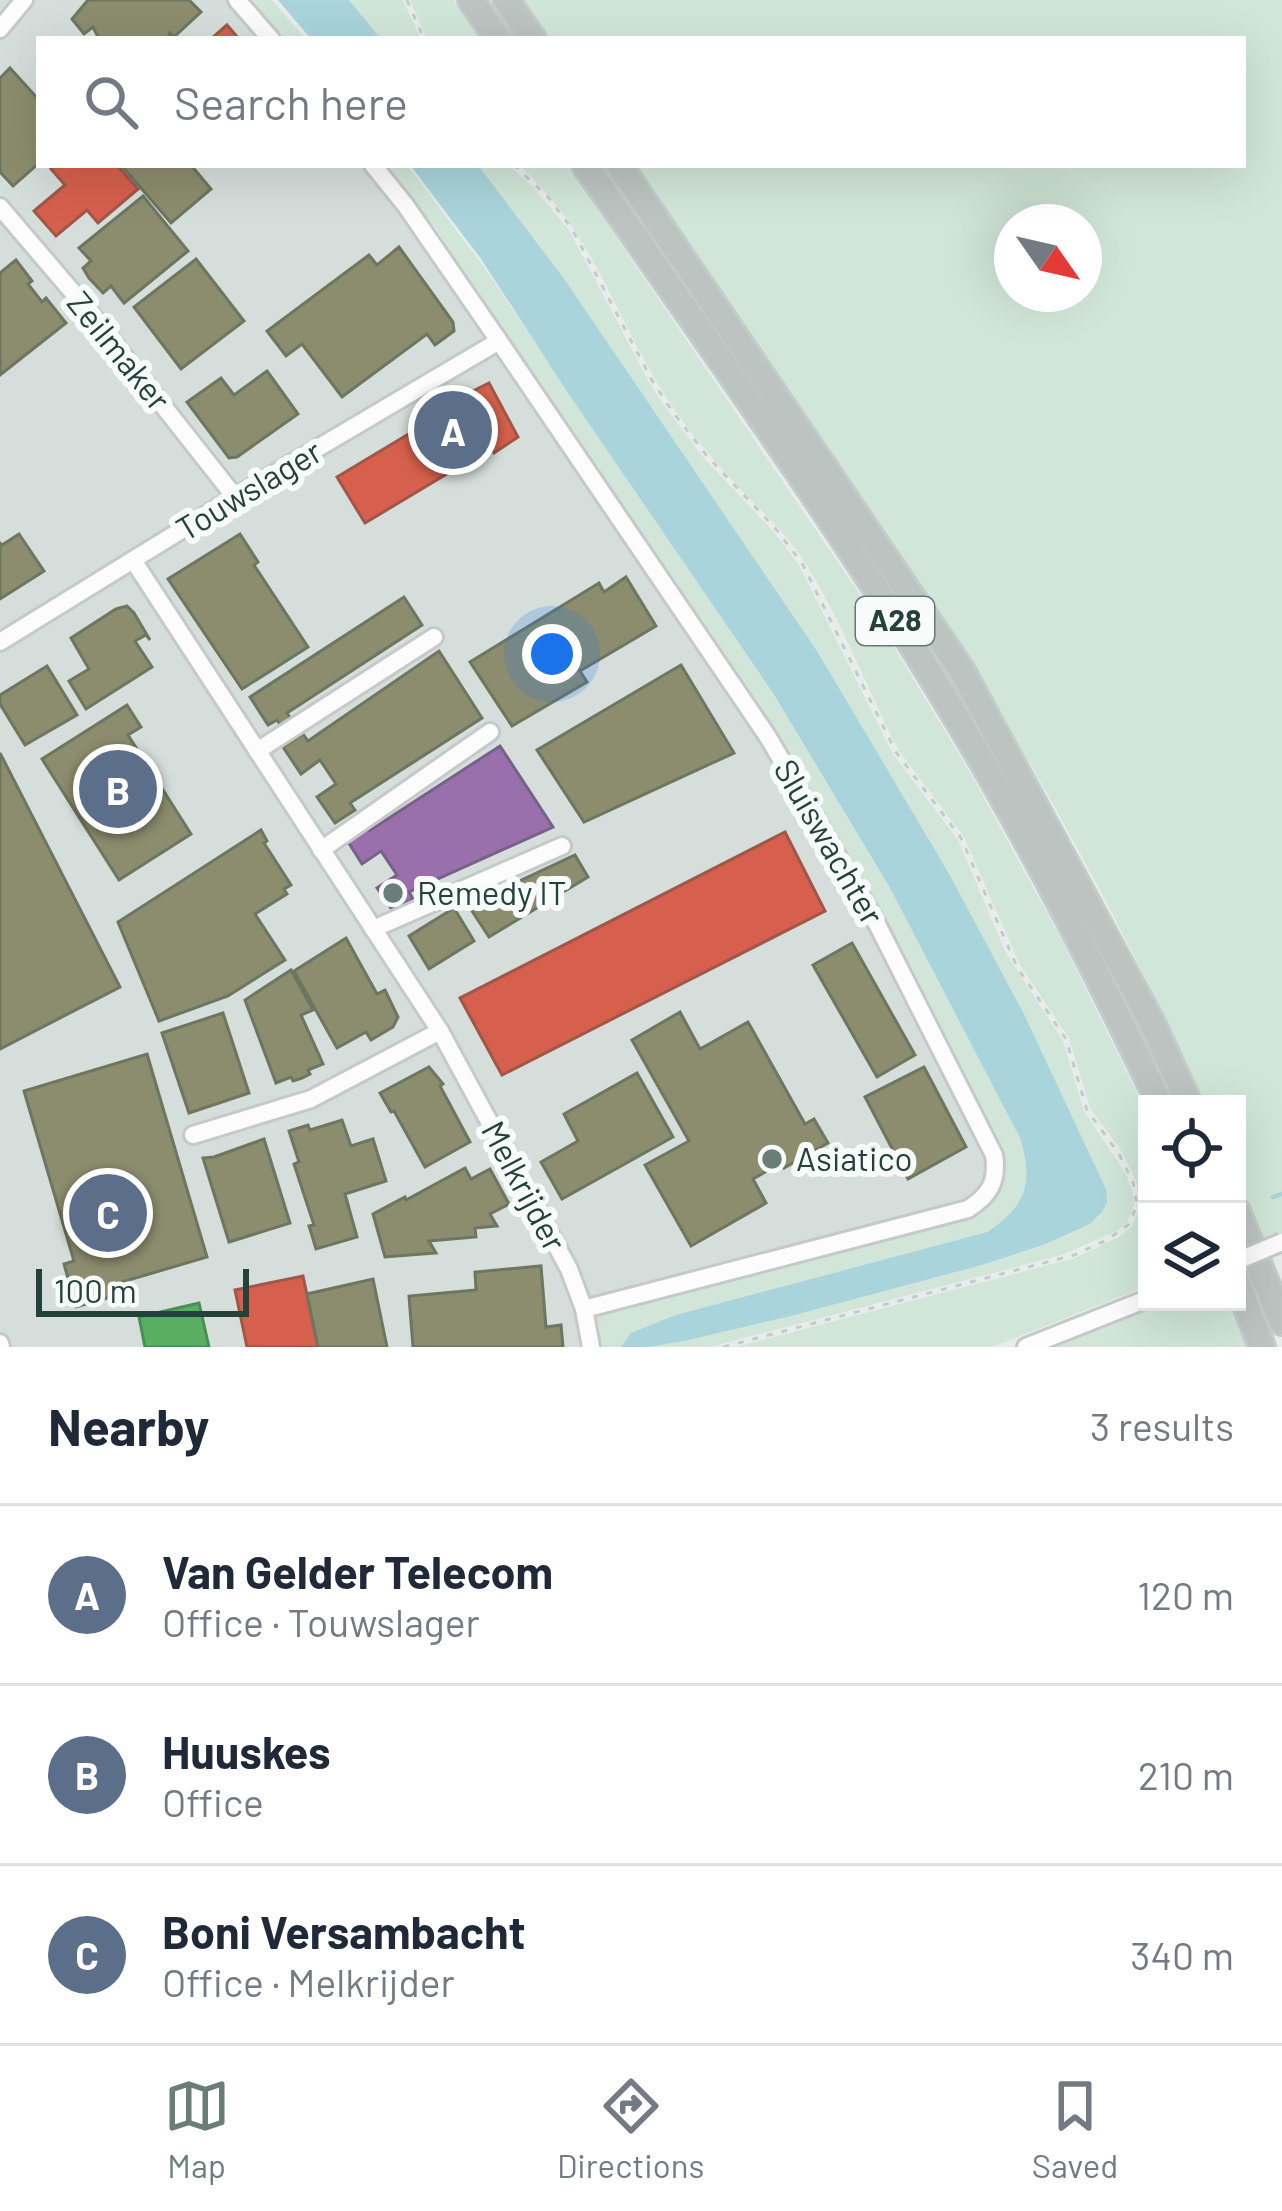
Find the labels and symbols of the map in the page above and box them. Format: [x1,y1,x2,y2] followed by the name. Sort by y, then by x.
[994,204,1102,312] north arrow
[60,283,180,418] street label: Zeilmaker
[414,385,492,475] pin: A
[169,430,328,548] street label: Touwslager
[856,597,934,645] road number: A28
[522,624,582,684] your location
[79,744,157,834] pin: B
[766,752,893,931] street label: Sluiswachter
[417,872,567,912] place label: Remedy IT
[380,880,406,906] marker: Remedy IT
[474,1114,576,1257] street label: Melkrijder
[796,1138,913,1178] place label: Asiatico
[759,1146,785,1172] marker: Asiatico
[69,1168,147,1258] pin: C
[36,1263,249,1316] scale bar

